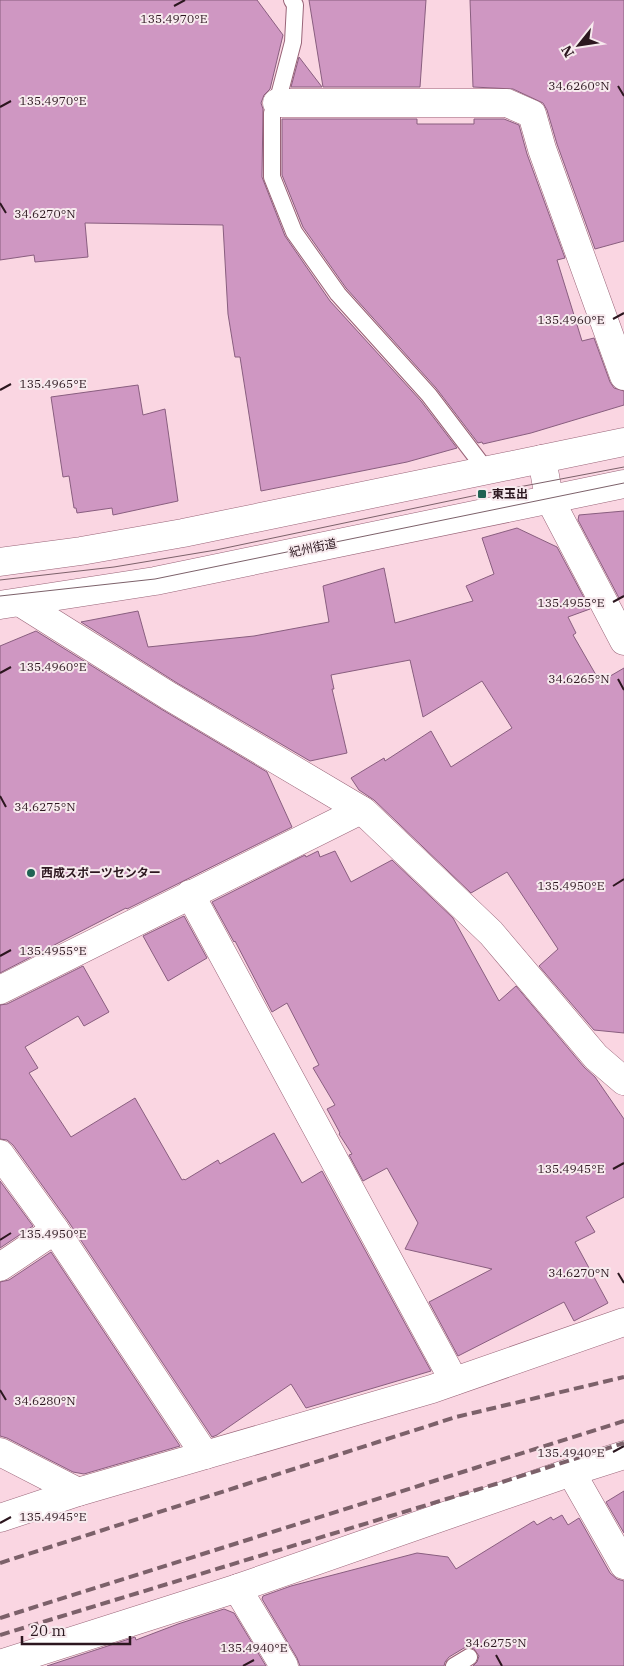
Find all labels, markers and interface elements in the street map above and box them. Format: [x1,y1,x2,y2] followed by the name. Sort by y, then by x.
[141,11,207,26] text: 135.4970°E
[554,20,604,70] north arrow
[557,42,578,61] text: N
[548,78,610,93] text: 34.6260°N
[20,93,86,108] text: 135.4970°E
[14,206,76,221] text: 34.6270°N
[538,312,604,327] text: 135.4960°E
[20,376,86,391] text: 135.4965°E
[492,486,528,501] place label: 東玉出
[476,488,488,500] marker: 東玉出
[288,535,338,560] street label: 紀州街道
[538,595,604,610] text: 135.4955°E
[20,659,86,674] text: 135.4960°E
[548,671,610,686] text: 34.6265°N
[14,799,76,814] text: 34.6275°N
[41,865,161,880] place label: 西成スポーツセンター
[25,867,37,879] marker: 西成スポーツセンター
[538,878,604,893] text: 135.4950°E
[20,943,86,958] text: 135.4955°E
[538,1161,604,1176] text: 135.4945°E
[20,1226,86,1241] text: 135.4950°E
[548,1265,610,1280] text: 34.6270°N
[14,1393,76,1408] text: 34.6280°N
[538,1445,604,1460] text: 135.4940°E
[20,1509,86,1524] text: 135.4945°E
[22,1614,130,1646] scale bar
[30,1621,66,1640] text: 20 m
[465,1635,527,1650] text: 34.6275°N
[221,1640,287,1655] text: 135.4940°E

